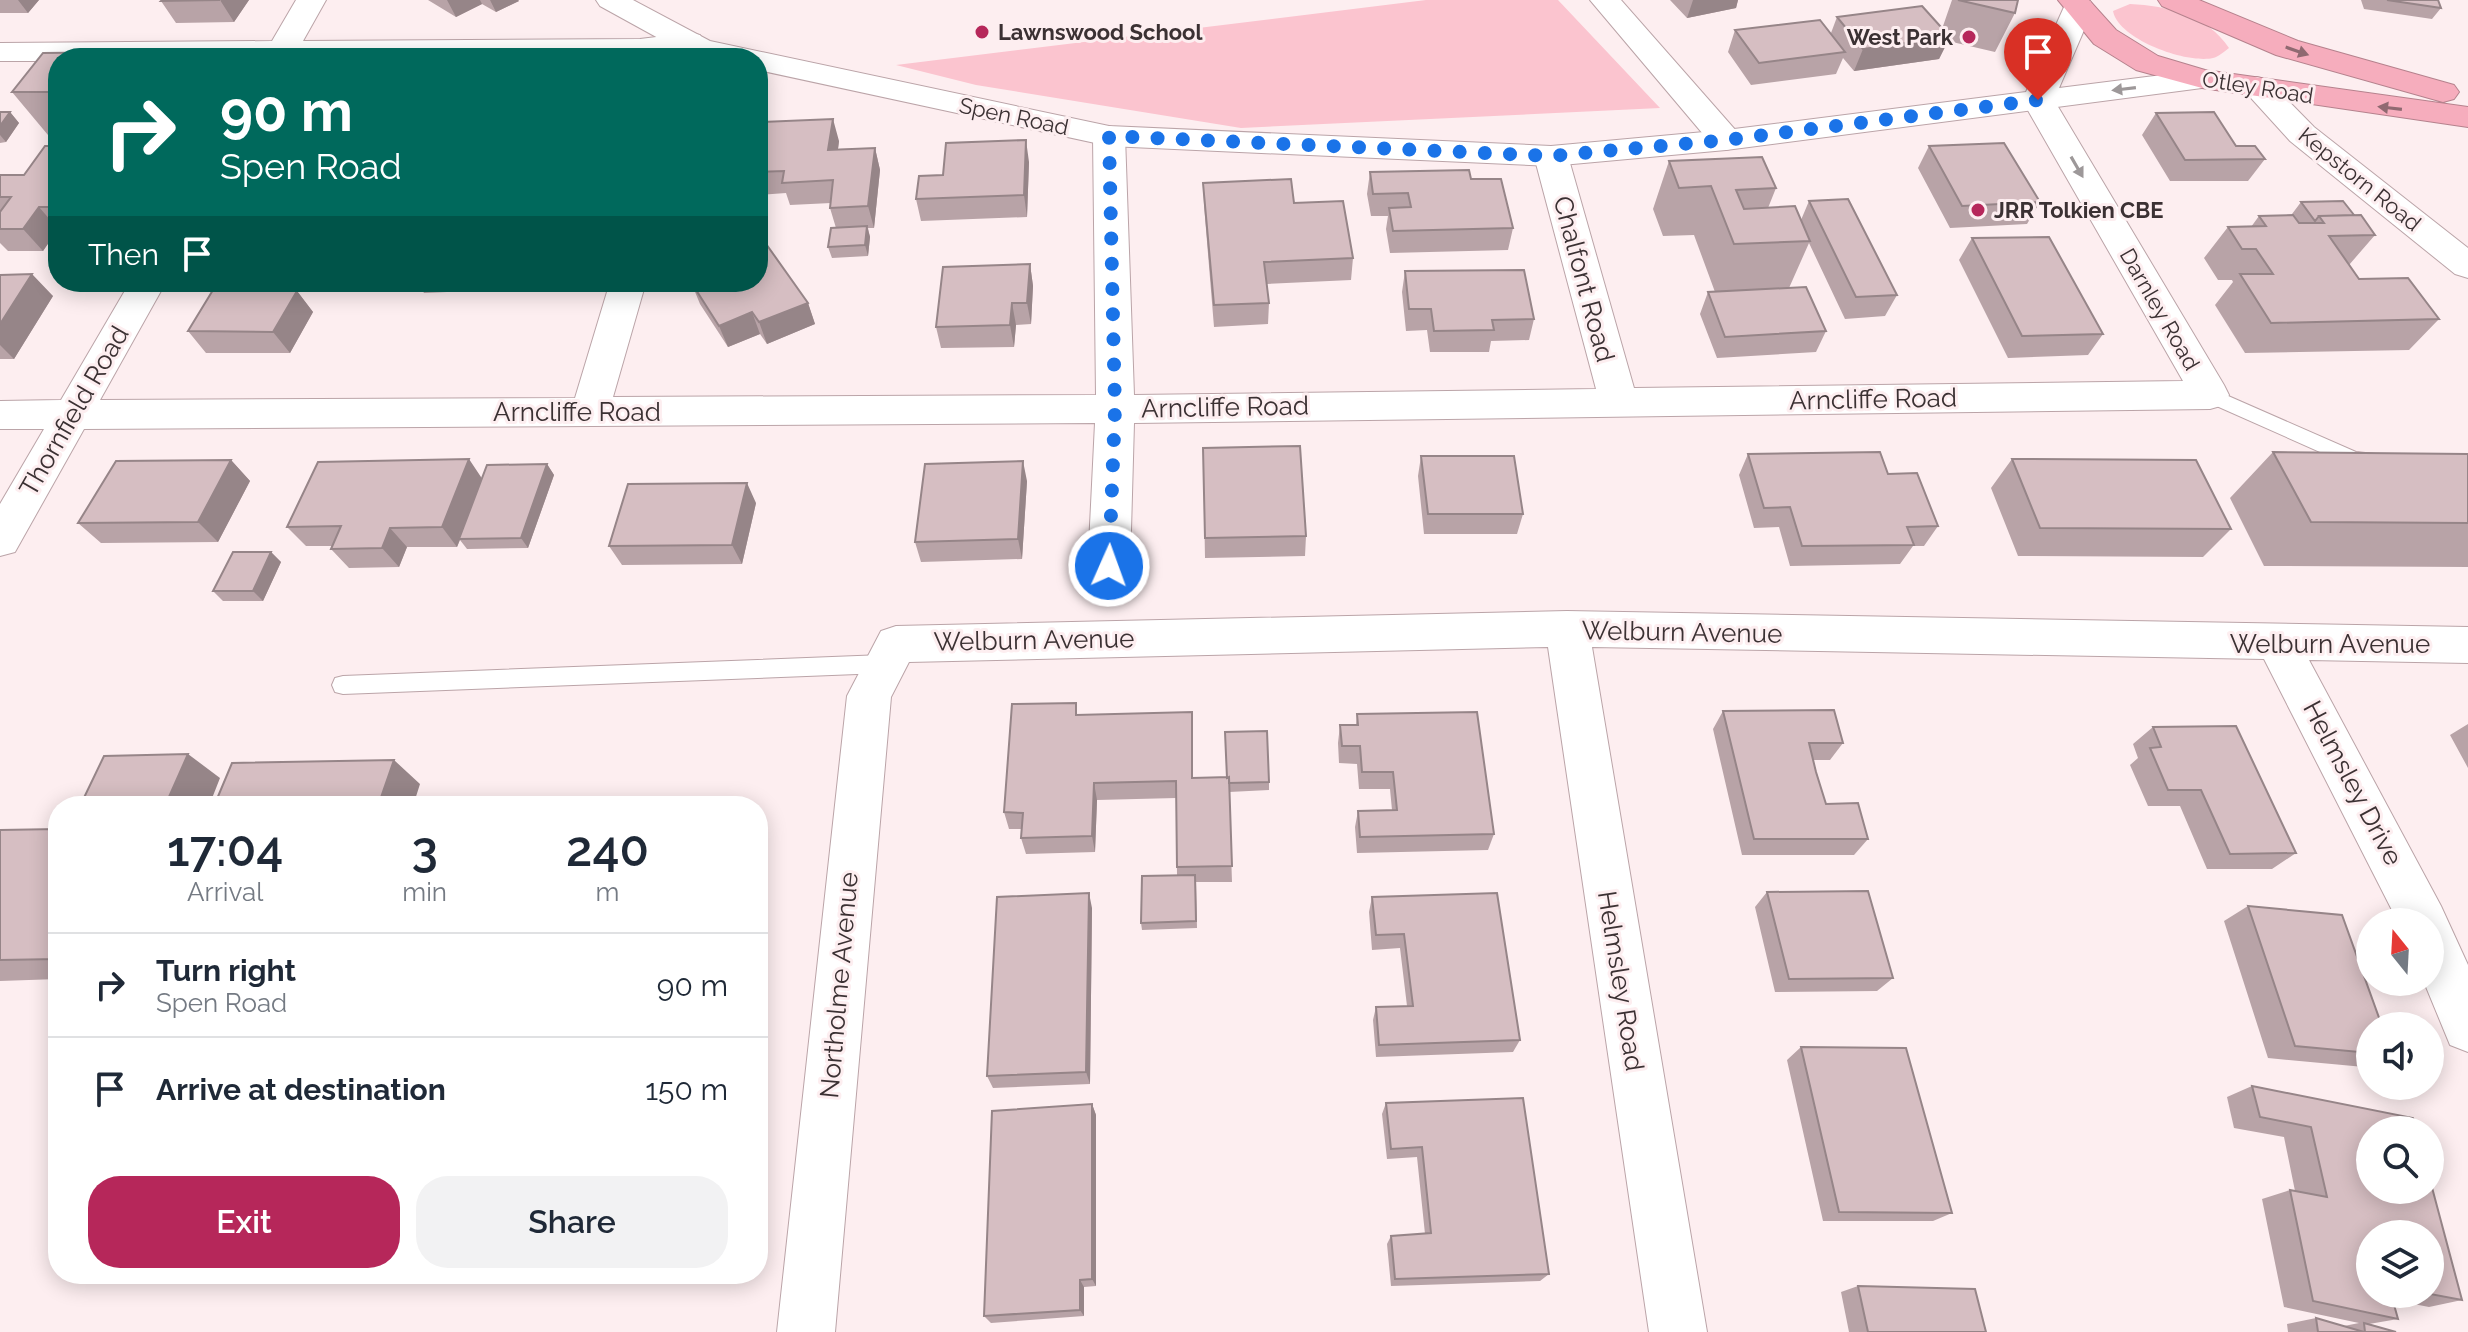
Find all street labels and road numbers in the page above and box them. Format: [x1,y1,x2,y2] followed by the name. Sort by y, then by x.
[2201,65,2315,109] street label: Otley Road
[957,92,1071,140] street label: Spen Road
[2294,122,2426,236] street label: Kepstorn Road
[1547,193,1621,365] street label: Chalfont Road
[2115,243,2205,375] street label: Darnley Road
[13,321,135,501] street label: Thornfield Road
[1789,383,1957,415] street label: Arncliffe Road
[1141,391,1309,423] street label: Arncliffe Road
[493,397,661,427] street label: Arncliffe Road
[1581,615,1783,649] street label: Welburn Avenue
[933,623,1135,657] street label: Welburn Avenue
[2230,629,2430,659] street label: Welburn Avenue
[2297,696,2409,870] street label: Helmsley Drive
[814,871,864,1099] street label: Northolme Avenue
[1592,889,1650,1073] street label: Helmsley Road

